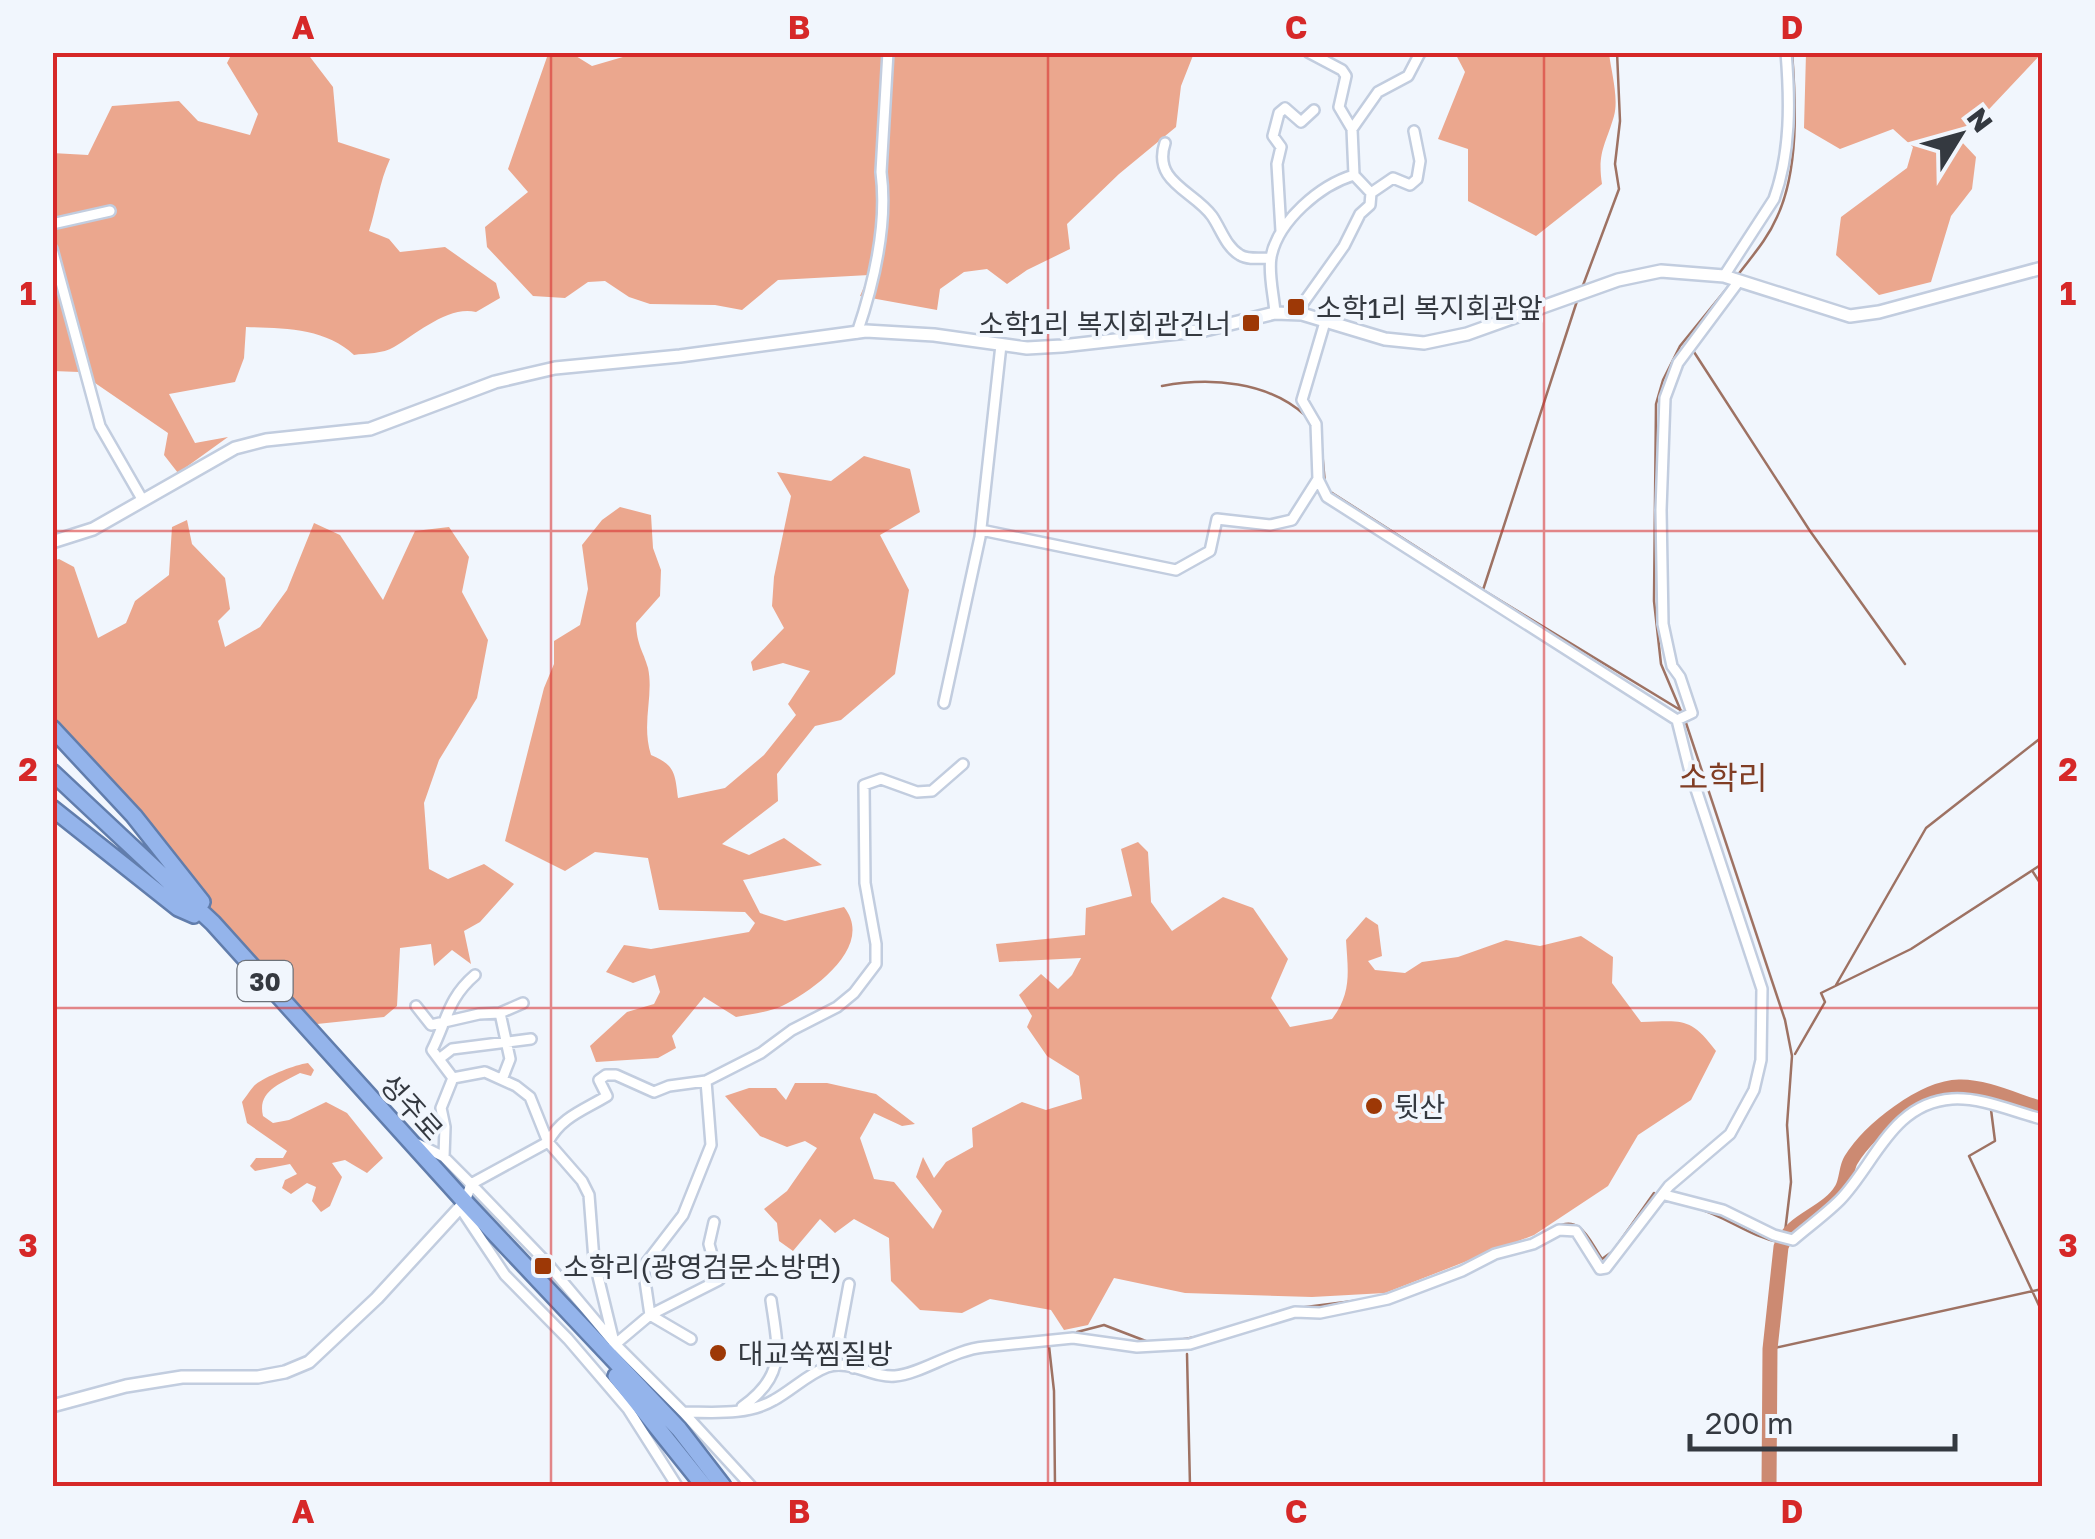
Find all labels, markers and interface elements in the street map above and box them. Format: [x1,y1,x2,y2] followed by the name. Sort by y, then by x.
[292,8,315,46] text: A
[788,8,810,46] text: B
[1285,8,1307,46] text: C
[1781,8,1803,46] text: D
[1910,85,2010,185] north arrow
[1961,101,2000,138] text: N
[20,274,36,312] text: 1
[2060,274,2076,312] text: 1
[1316,291,1543,324] place label: 소학1리 복지회관앞
[1285,296,1307,318] marker: 소학1리 복지회관앞
[979,307,1231,340] place label: 소학1리 복지회관건너
[1240,312,1262,334] marker: 소학1리 복지회관건너
[18,750,38,788] text: 2
[2058,750,2078,788] text: 2
[1679,758,1767,796] district label: 소학리
[238,961,292,1001] road number: 30
[374,1067,450,1147] street label: 성주로
[1394,1090,1446,1123] place label: 뒷산
[1363,1095,1385,1117] marker: 뒷산
[18,1226,38,1264] text: 3
[2058,1226,2078,1264] text: 3
[563,1250,842,1283] place label: 소학리(광영검문소방면)
[532,1255,554,1277] marker: 소학리(광영검문소방면)
[738,1337,893,1370] place label: 대교쑥찜질방
[707,1342,729,1364] marker: 대교쑥찜질방
[1690,1389,1955,1451] scale bar
[1705,1405,1794,1441] text: 200 m
[292,1492,315,1530] text: A
[788,1492,810,1530] text: B
[1285,1492,1307,1530] text: C
[1781,1492,1803,1530] text: D

